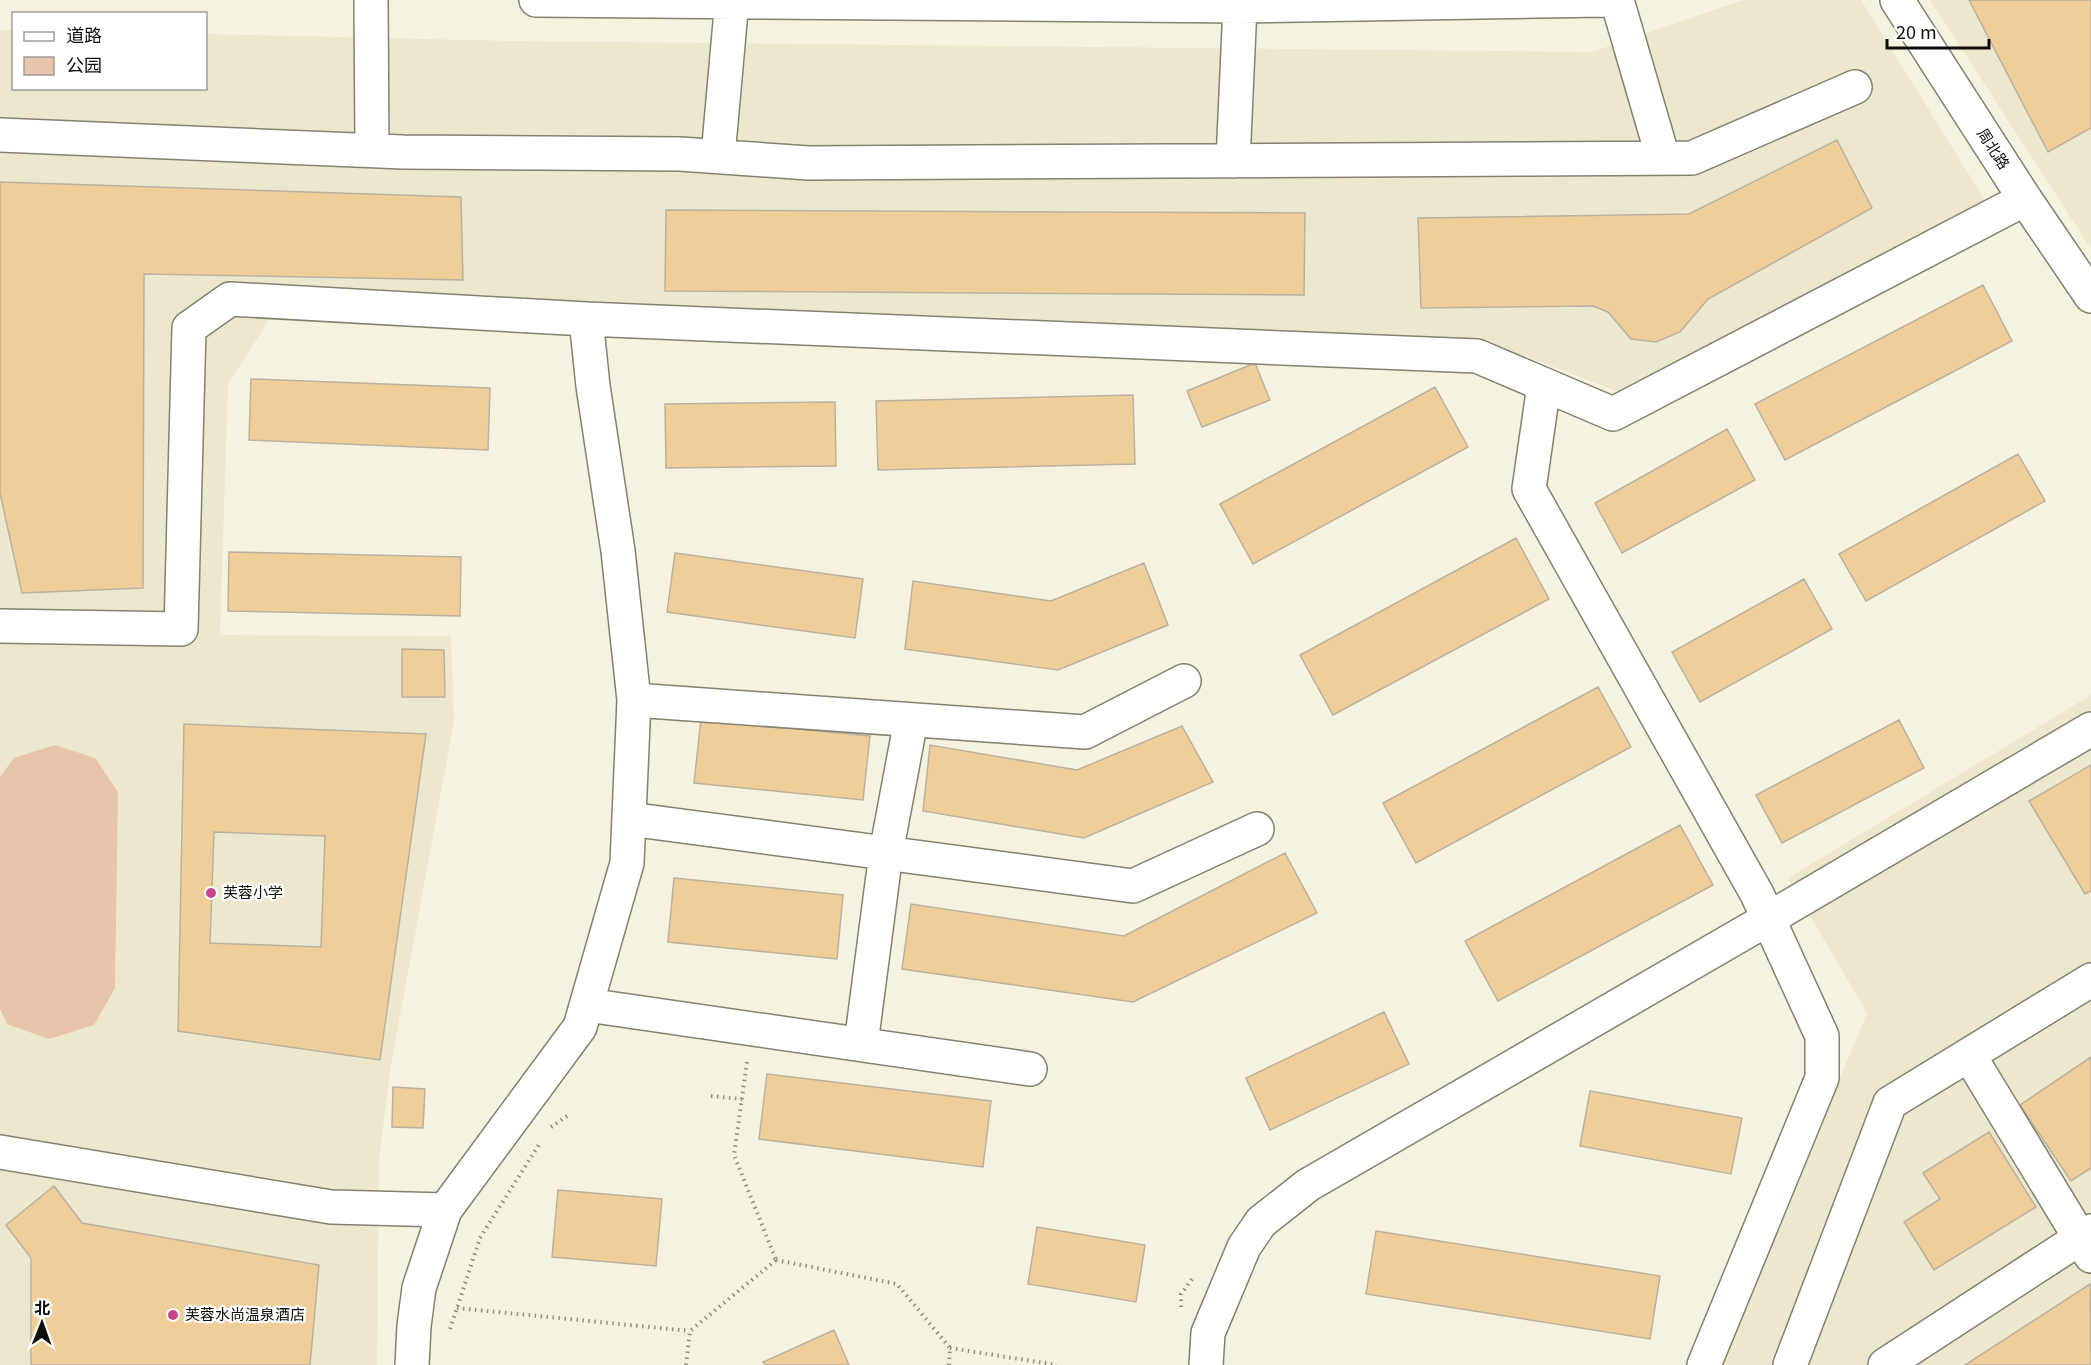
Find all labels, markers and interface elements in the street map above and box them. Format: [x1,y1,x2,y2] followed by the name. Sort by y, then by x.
[12,12,207,90] legend
[1887,12,1989,50] scale bar
[1896,18,1937,44] text: 20 m
[66,21,102,47] text: 道路
[66,51,102,77] text: 公园
[1973,124,2015,173] street label: 周北路
[223,881,283,902] place label: 芙蓉小学
[204,886,218,900] marker: 芙蓉小学
[12,1293,72,1353] north arrow
[34,1295,50,1319] text: 北
[185,1303,305,1324] place label: 芙蓉水尚温泉酒店
[166,1308,180,1322] marker: 芙蓉水尚温泉酒店

